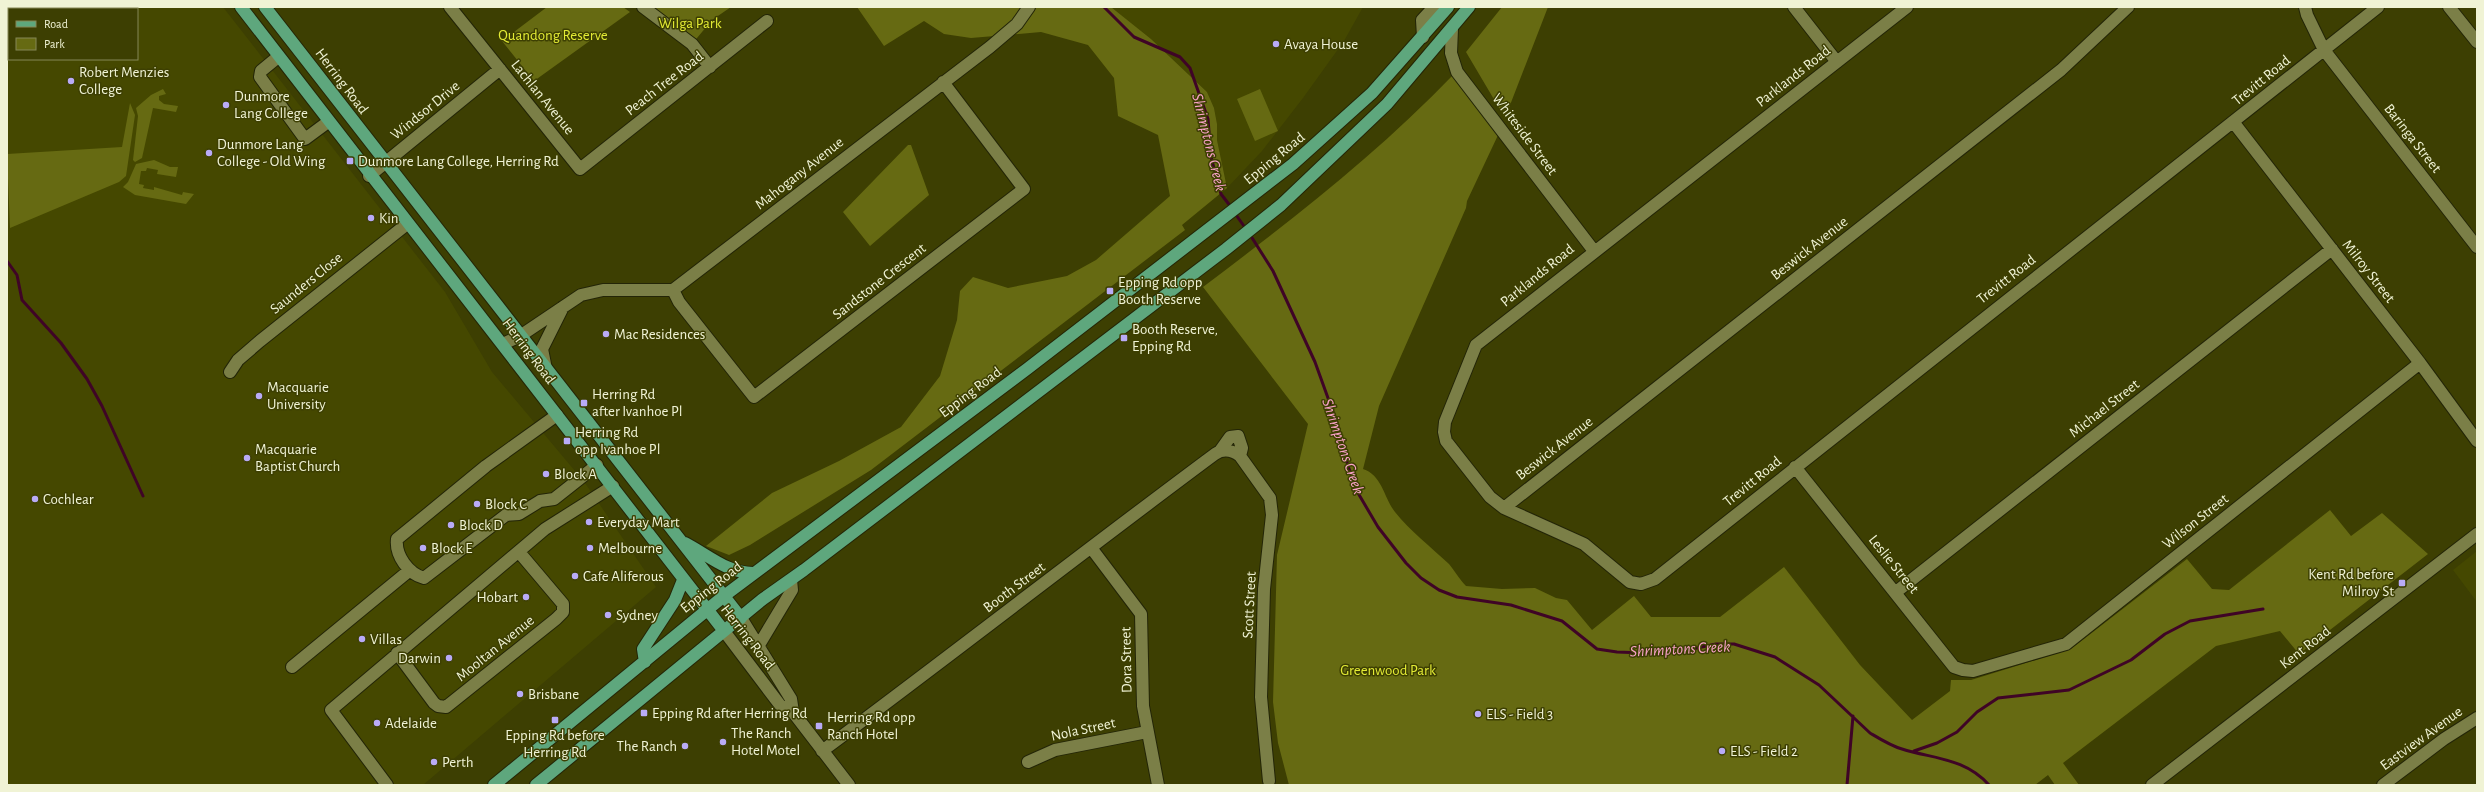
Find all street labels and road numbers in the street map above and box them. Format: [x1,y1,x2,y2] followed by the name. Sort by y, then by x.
[1753,43,1833,110] street label: Parklands Road
[312,46,371,117] street label: Herring Road
[622,48,706,118] street label: Peach Tree Road
[2229,52,2293,108] street label: Trevitt Road
[508,57,577,138] street label: Lachlan Avenue
[388,78,463,143] street label: Windsor Drive
[1489,91,1560,178] street label: Whiteside Street
[2381,101,2444,176] street label: Baringa Street
[1241,129,1308,187] street label: Epping Road
[752,134,846,212] street label: Mahogany Avenue
[1768,214,1851,283] street label: Beswick Avenue
[2339,237,2398,306] street label: Milroy Street
[830,240,929,322] street label: Sandstone Crescent
[1498,241,1577,309] street label: Parklands Road
[267,250,345,317] street label: Saunders Close
[1974,252,2039,307] street label: Trevitt Road
[499,316,558,387] street label: Herring Road
[936,364,1004,421] street label: Epping Road
[2066,376,2142,440] street label: Michael Street
[1513,414,1596,483] street label: Beswick Avenue
[1720,453,1784,509] street label: Trevitt Road
[2160,491,2231,552] street label: Wilson Street
[1866,532,1922,597] street label: Leslie Street
[678,559,745,616] street label: Epping Road
[981,559,1048,615] street label: Booth Street
[1240,571,1259,639] street label: Scott Street
[718,602,778,673] street label: Herring Road
[453,612,537,684] street label: Mooltan Avenue
[2277,623,2334,672] street label: Kent Road
[1118,626,1135,693] street label: Dora Street
[2377,704,2465,773] street label: Eastview Avenue
[1049,715,1117,744] street label: Nola Street

